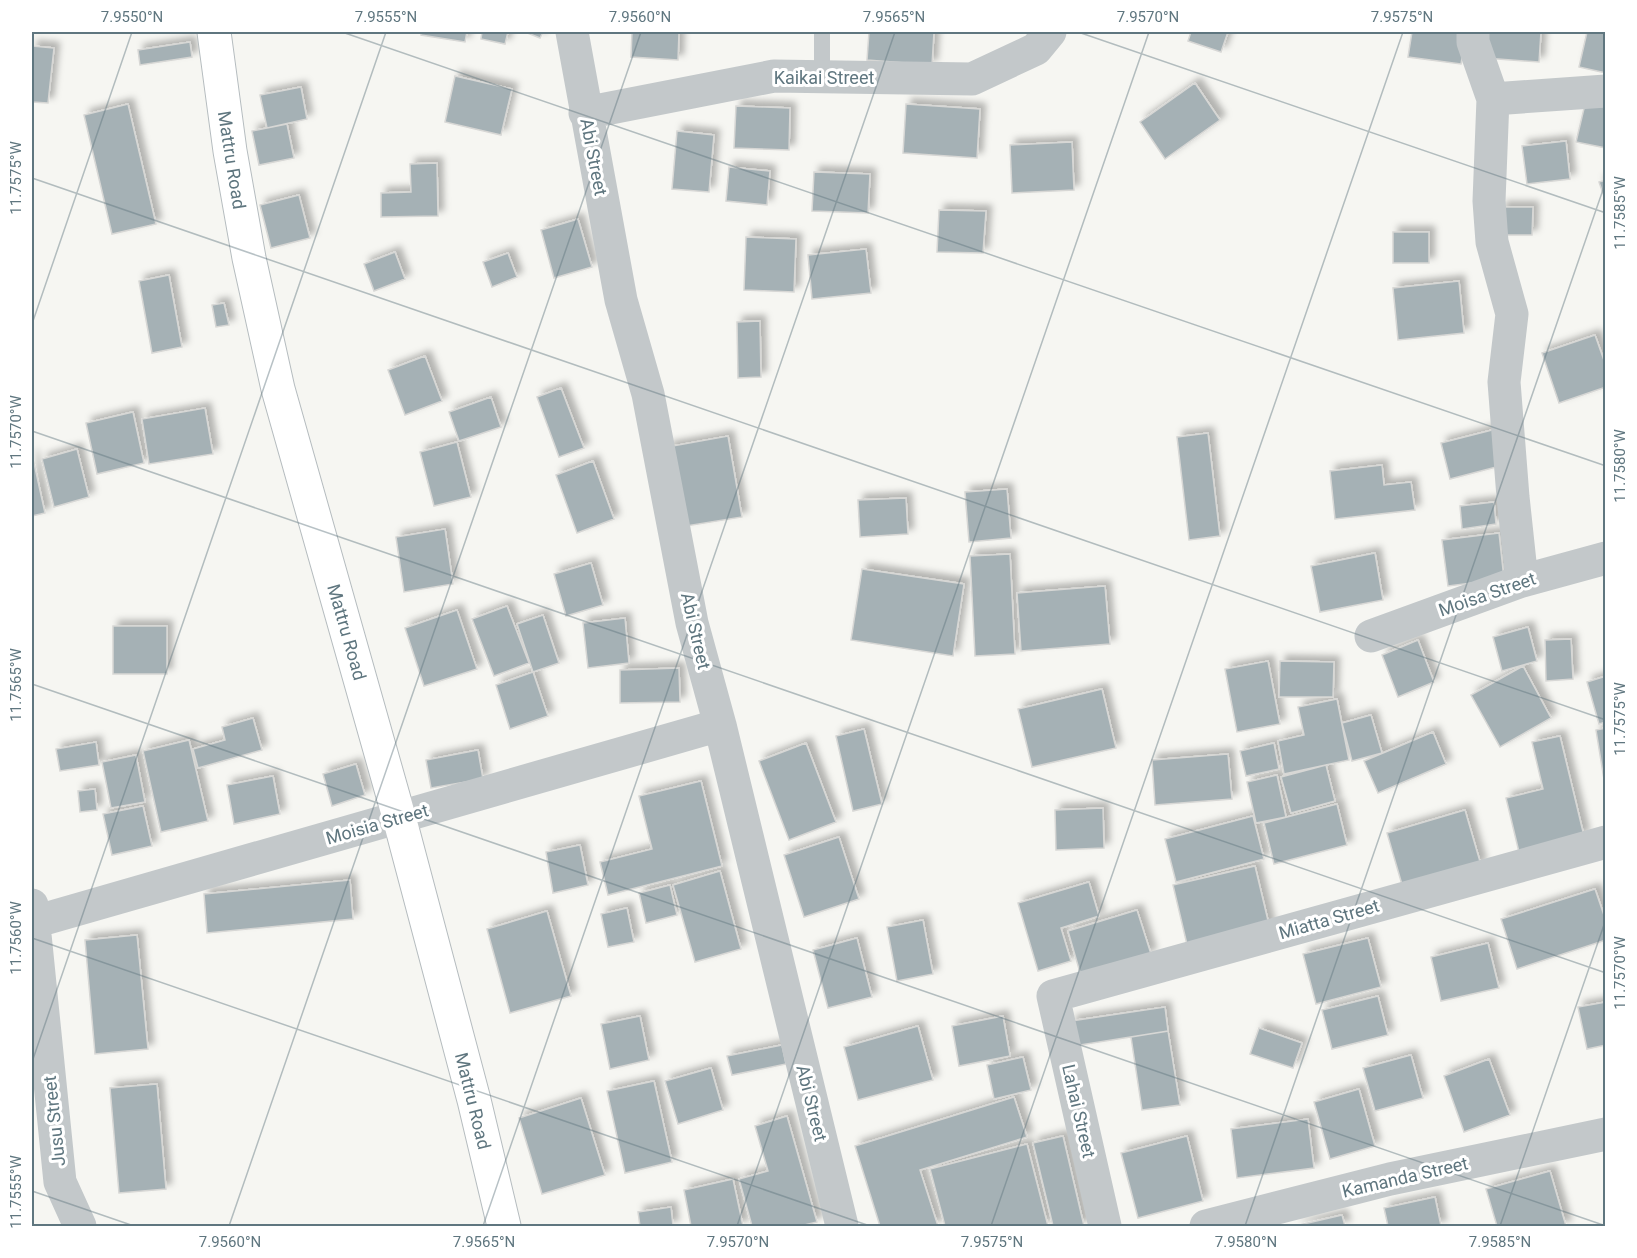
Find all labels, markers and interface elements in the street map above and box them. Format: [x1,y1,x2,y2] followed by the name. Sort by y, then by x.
[101,8,163,26] text: 7.9550°N
[355,8,417,26] text: 7.9555°N
[609,8,671,26] text: 7.9560°N
[863,8,925,26] text: 7.9565°N
[1117,8,1179,26] text: 7.9570°N
[1371,8,1433,26] text: 7.9575°N
[774,67,874,88] street label: Kaikai Street
[214,109,250,211] street label: Mattru Road
[576,117,612,197] street label: Abi Street
[7,141,25,215] text: 11.7575°W
[1611,176,1629,250] text: 11.7585°W
[7,395,25,469] text: 11.7570°W
[1611,429,1629,503] text: 11.7580°W
[1436,568,1538,620] street label: Moisa Street
[323,581,371,683] street label: Mattru Road
[677,591,715,672] street label: Abi Street
[7,648,25,722] text: 11.7565°W
[1611,682,1629,756] text: 11.7575°W
[323,799,431,849] street label: Moisia Street
[1276,895,1382,943] street label: Miatta Street
[7,901,25,975] text: 11.7560°W
[1611,936,1629,1010] text: 11.7570°W
[451,1050,495,1152] street label: Mattru Road
[1058,1062,1100,1160] street label: Lahai Street
[792,1063,832,1144] street label: Abi Street
[39,1075,69,1167] street label: Jusu Street
[1340,1152,1470,1202] street label: Kamanda Street
[7,1155,25,1229] text: 11.7555°W
[199,1233,261,1251] text: 7.9560°N
[453,1233,515,1251] text: 7.9565°N
[707,1233,769,1251] text: 7.9570°N
[961,1233,1023,1251] text: 7.9575°N
[1215,1233,1277,1251] text: 7.9580°N
[1469,1233,1531,1251] text: 7.9585°N

